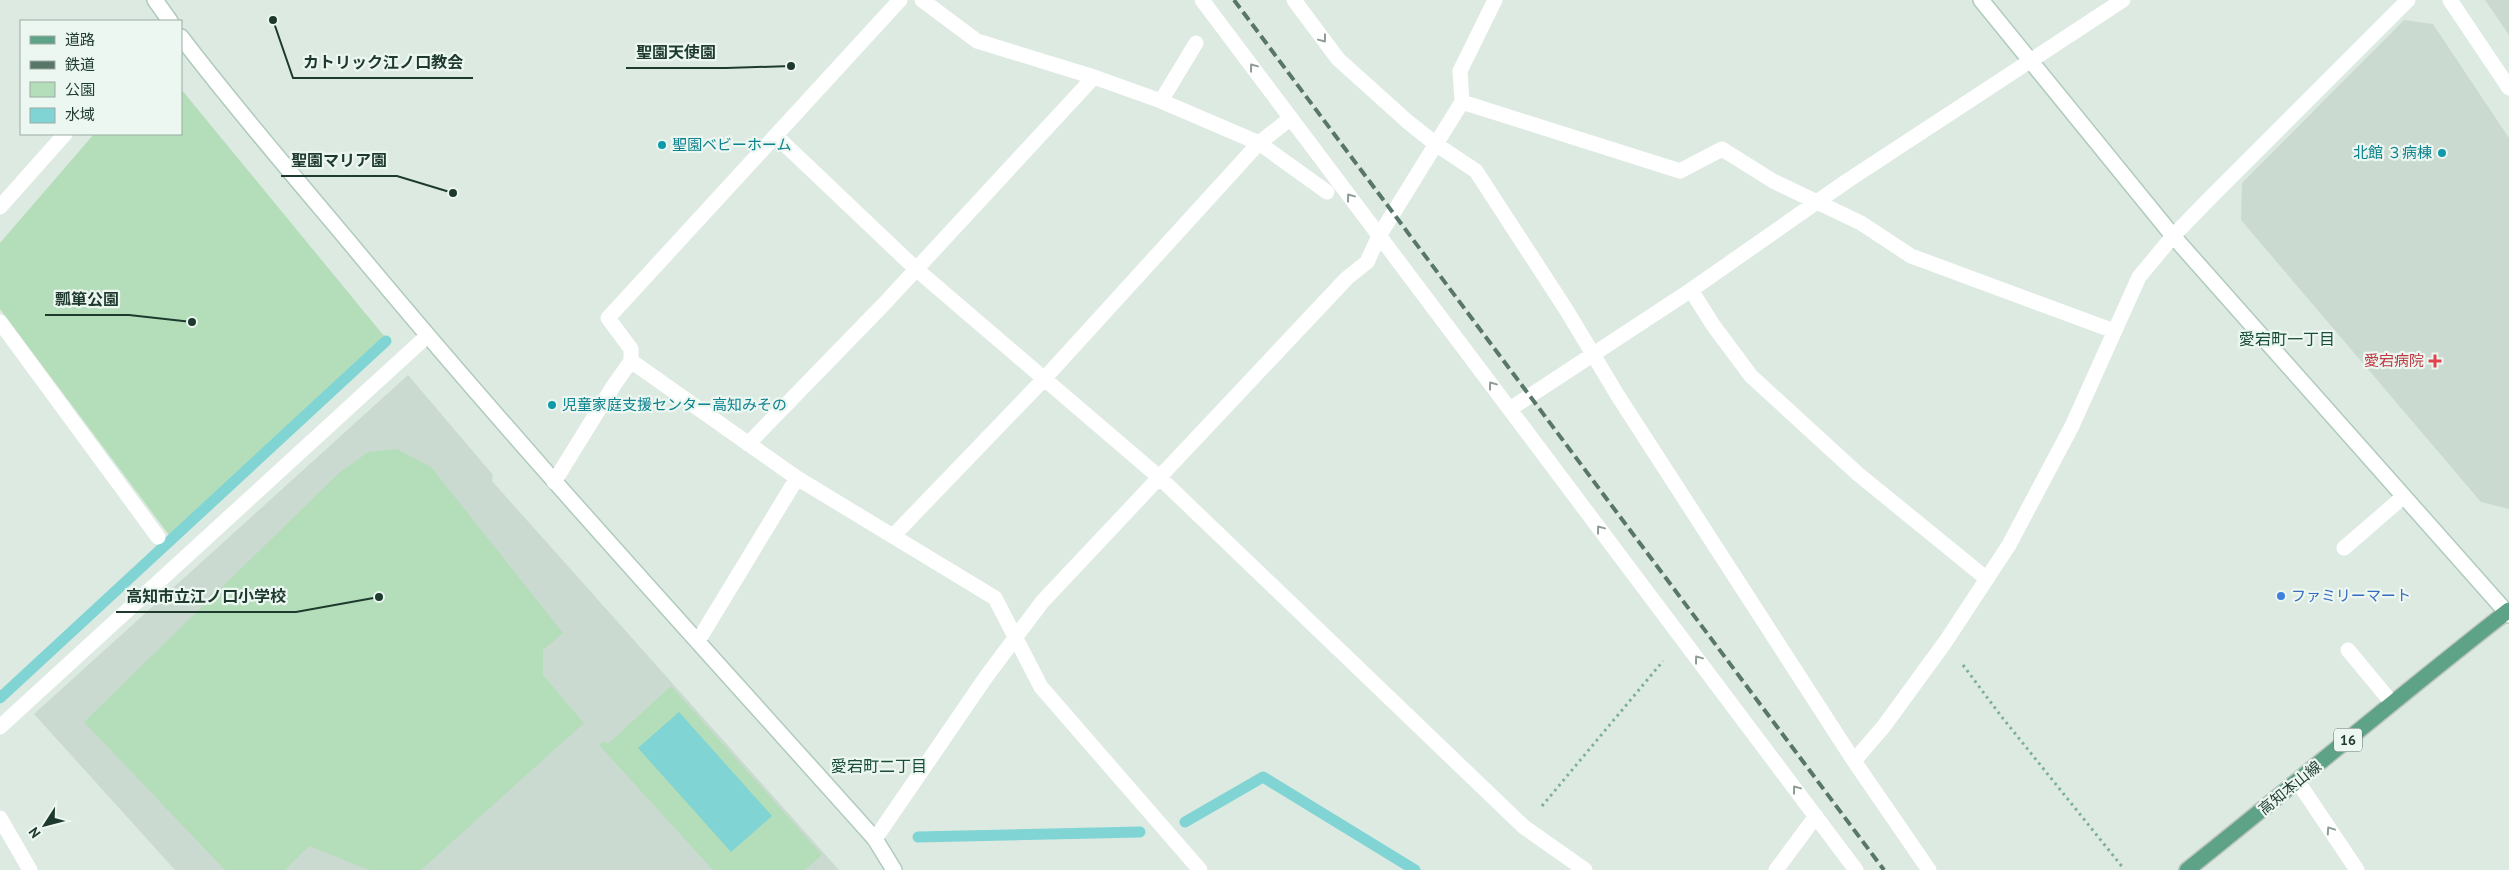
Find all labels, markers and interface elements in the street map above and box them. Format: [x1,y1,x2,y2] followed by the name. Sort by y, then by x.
[20,20,182,135] legend
[65,30,95,49] text: 道路
[1318,33,1326,42] one-way arrow
[626,37,726,68] callout: 聖園天使園
[636,42,716,62] text: 聖園天使園
[293,47,473,78] callout: カトリック江ノ口教会
[303,52,463,72] text: カトリック江ノ口教会
[65,55,95,74] text: 鉄道
[1250,64,1258,73] one-way arrow
[65,80,95,99] text: 公園
[65,105,95,124] text: 水域
[672,135,792,154] place label: 聖園ベビーホーム
[656,139,668,151] marker: 聖園ベビーホーム
[2353,143,2432,162] place label: 北館 ３病棟
[281,145,397,176] callout: 聖園マリア園
[2436,147,2448,159] marker: 北館 ３病棟
[291,150,387,170] text: 聖園マリア園
[1347,193,1356,203] one-way arrow
[45,284,129,315] callout: 瓢箪公園
[55,289,119,309] text: 瓢箪公園
[2239,329,2335,349] district label: 愛宕町一丁目
[2364,351,2424,370] place label: 愛宕病院
[2428,354,2442,368] marker: 愛宕病院
[1488,382,1497,391] one-way arrow
[562,395,787,414] place label: 児童家庭支援センター高知みその
[546,399,558,411] marker: 児童家庭支援センター高知みその
[1597,525,1606,535] one-way arrow
[116,581,296,612] callout: 高知市立江ノ口小学校
[126,586,286,606] text: 高知市立江ノ口小学校
[2291,586,2411,605] place label: ファミリーマート
[2275,590,2287,602] marker: ファミリーマート
[1695,655,1704,665] one-way arrow
[2334,728,2362,752] road number: 16
[831,756,927,776] district label: 愛宕町二丁目
[2255,757,2325,819] street label: 高知本山線
[1793,786,1801,795] one-way arrow
[20,800,70,850] north arrow
[24,824,44,842] text: N
[2327,826,2336,835] one-way arrow

